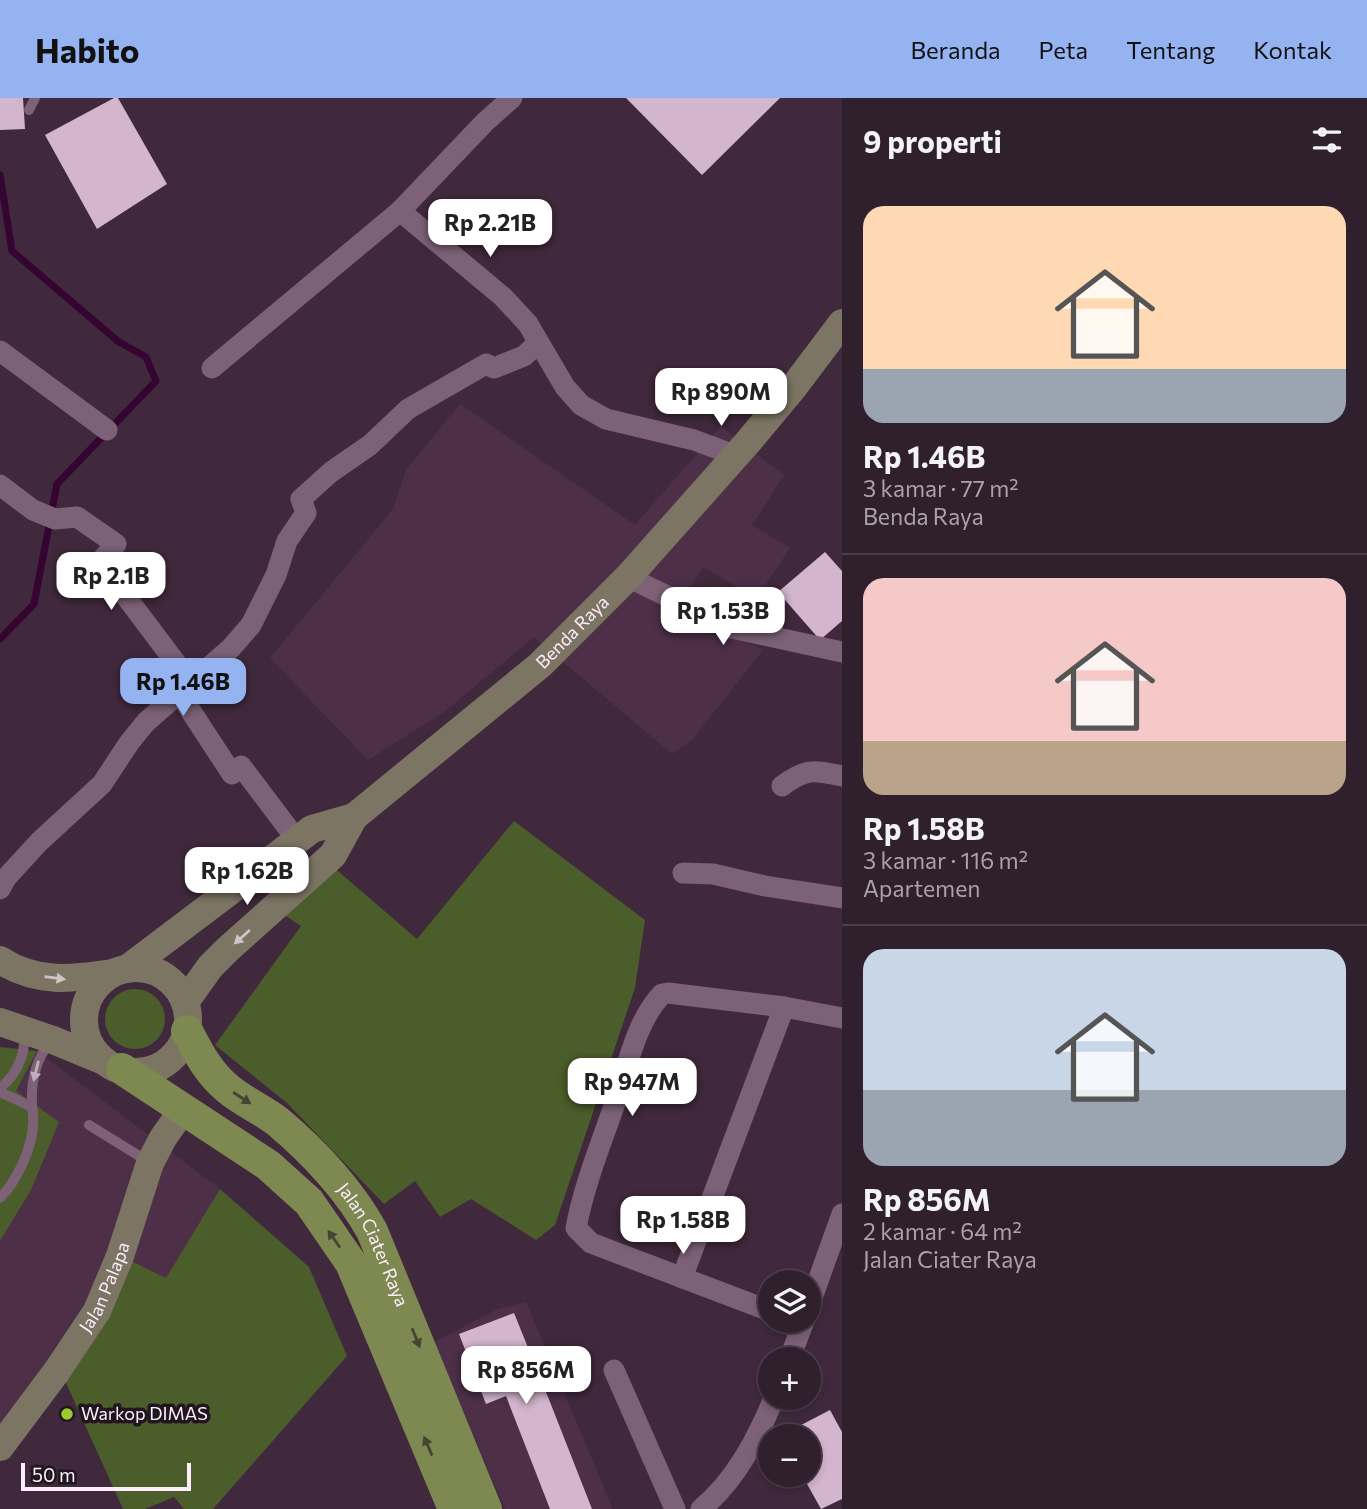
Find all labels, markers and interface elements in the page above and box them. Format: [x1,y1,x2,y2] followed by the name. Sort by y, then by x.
[35,29,139,70] text: Habito
[910,35,1001,64] text: Beranda
[1039,35,1088,64] text: Peta
[1126,35,1215,64] text: Tentang
[1253,35,1332,64] text: Kontak
[1308,121,1346,159] icon: filters
[863,122,1002,159] text: 9 properti
[418,200,562,259] pin: Rp 2.21B
[444,208,536,236] text: Rp 2.21B
[1042,251,1168,377] icon: home
[656,368,786,428] pin: Rp 890M
[671,377,771,405] text: Rp 890M
[863,437,985,474] text: Rp 1.46B
[863,474,1019,502] text: 3 kamar · 77 m²
[863,502,984,530] text: Benda Raya
[46,552,176,612] pin: Rp 2.1B
[72,561,150,589] text: Rp 2.1B
[651,588,795,647] pin: Rp 1.53B
[531,590,613,673] street label: Benda Raya
[677,596,769,624] text: Rp 1.53B
[1042,623,1168,749] icon: home
[111,658,255,718] pin: Rp 1.46B
[136,667,230,695] text: Rp 1.46B
[863,809,985,846] text: Rp 1.58B
[863,846,1028,874] text: 3 kamar · 116 m²
[175,848,319,907] pin: Rp 1.62B
[201,856,293,884] text: Rp 1.62B
[863,874,980,902] text: Apartemen
[233,929,251,945] one-way arrow
[44,973,66,984] one-way arrow
[1042,994,1168,1120] icon: home
[567,1058,697,1118] pin: Rp 947M
[30,1060,41,1082] one-way arrow
[584,1067,680,1095] text: Rp 947M
[233,1091,251,1105] one-way arrow
[333,1178,414,1310] street label: Jalan Ciater Raya
[863,1180,991,1217] text: Rp 856M
[611,1196,755,1256] pin: Rp 1.58B
[636,1205,730,1233] text: Rp 1.58B
[863,1217,1022,1245] text: 2 kamar · 64 m²
[328,1230,342,1248] one-way arrow
[74,1239,134,1336] street label: Jalan Palapa
[863,1245,1037,1273] text: Jalan Ciater Raya
[758,1270,821,1487] map controls
[758,1270,821,1333] button: layers
[410,1327,421,1348] one-way arrow
[461,1346,591,1406] pin: Rp 856M
[758,1347,821,1410] button: +
[477,1355,575,1383] text: Rp 856M
[81,1402,208,1424] place label: Warkop DIMAS
[59,1406,75,1422] marker: Warkop DIMAS
[758,1424,821,1487] button: −
[422,1435,433,1456] one-way arrow
[21,1460,191,1492] scale bar
[32,1463,76,1486] text: 50 m

